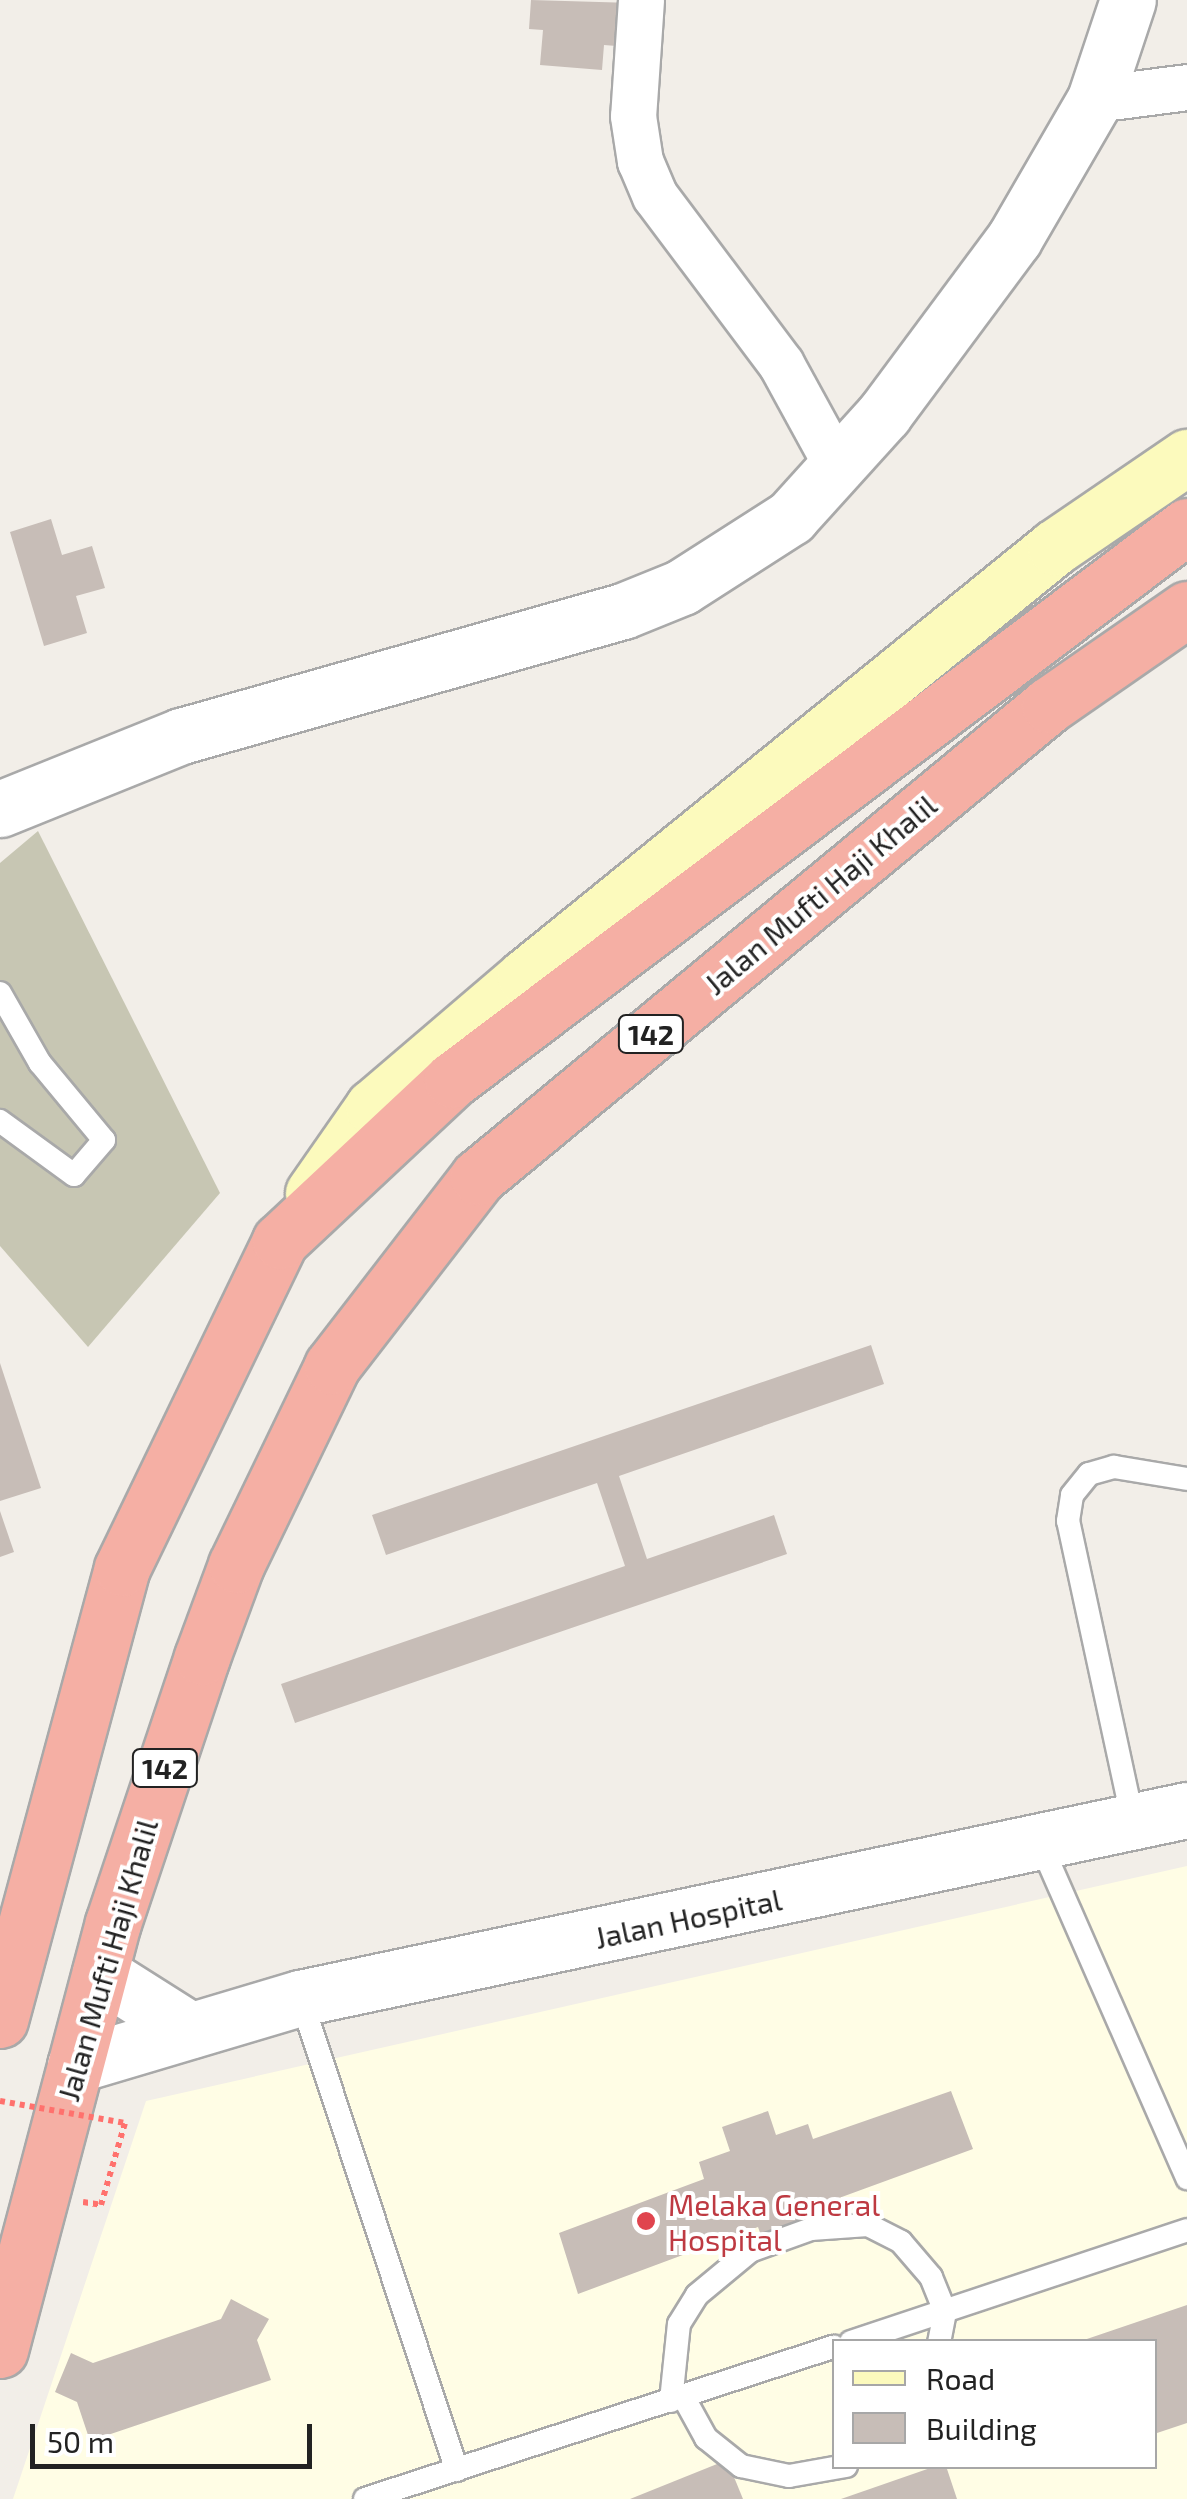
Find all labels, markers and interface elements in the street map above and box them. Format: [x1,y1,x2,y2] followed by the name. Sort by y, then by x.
[697,787,943,1001] street label: Jalan Mufti Haji Khalil
[616,1011,686,1057] road number: 142
[130,1745,200,1791] road number: 142
[50,1815,164,2105] street label: Jalan Mufti Haji Khalil
[591,1881,785,1955] street label: Jalan Hospital
[668,2186,880,2256] place label: Melaka General Hospital
[633,2208,659,2234] marker: Melaka General Hospital
[832,2339,1157,2469] legend
[926,2360,995,2396] text: Road
[35,2404,318,2466] scale bar
[926,2410,1037,2446] text: Building
[47,2423,114,2459] text: 50 m

